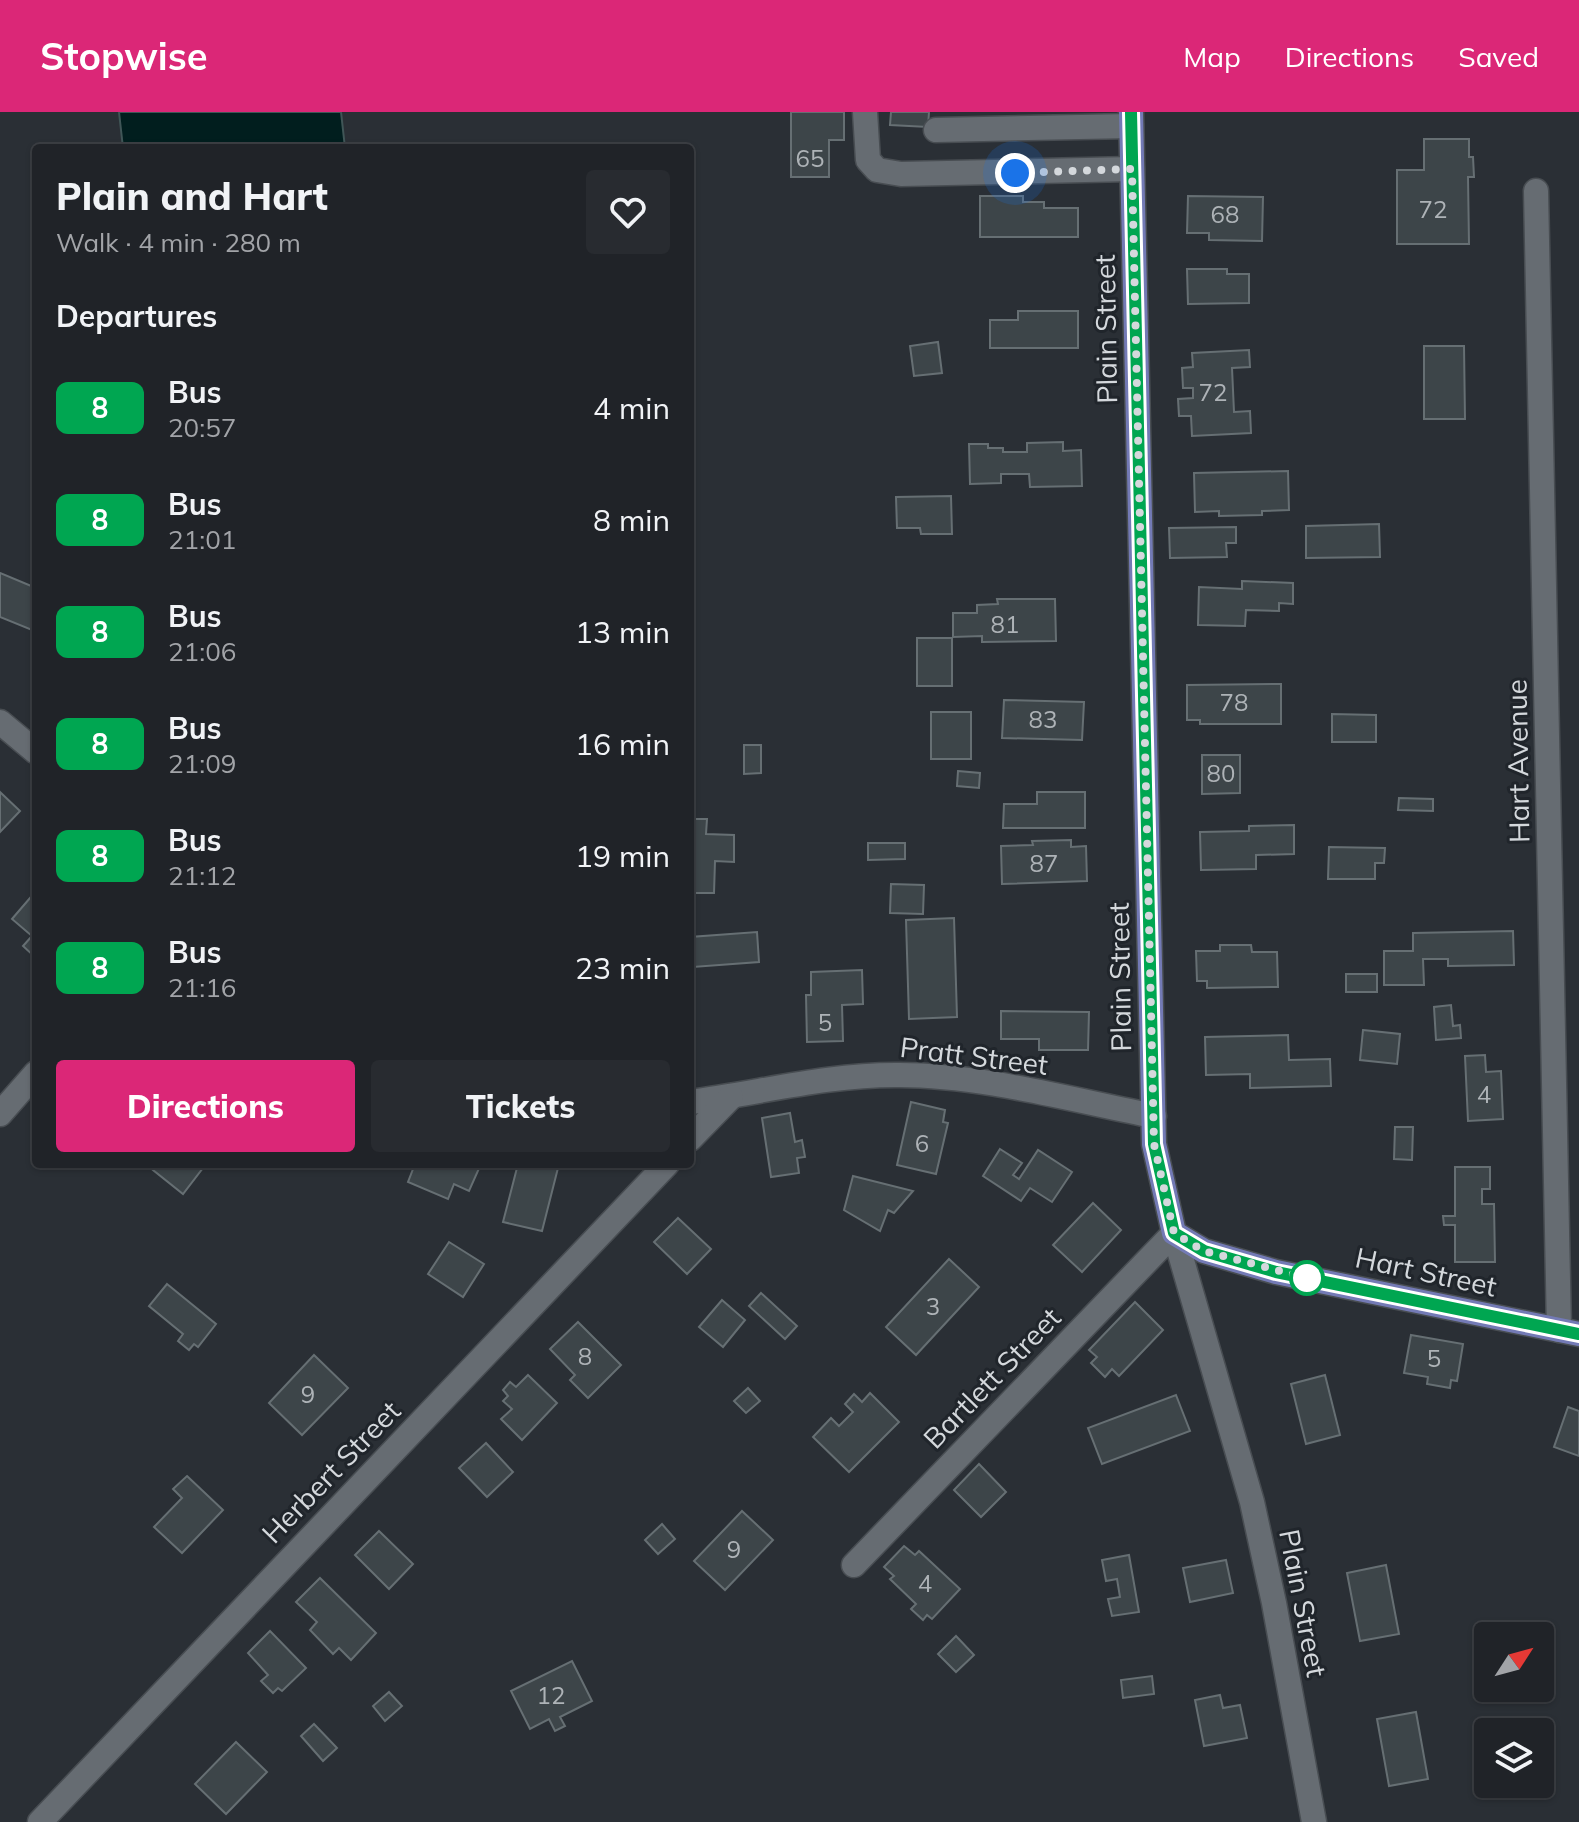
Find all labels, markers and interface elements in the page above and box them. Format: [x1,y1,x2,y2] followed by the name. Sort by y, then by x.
[40,32,208,80] text: Stopwise
[1183,39,1241,74] text: Map
[1285,39,1414,74] text: Directions
[1458,39,1539,74] text: Saved
[796,143,824,173] house number: 65
[995,153,1035,193] your location
[586,170,670,254] button: heart
[56,172,328,220] text: Plain and Hart
[1419,194,1447,224] house number: 72
[1211,199,1239,229] house number: 68
[56,226,301,259] text: Walk · 4 min · 280 m
[1087,254,1124,404] street label: Plain Street
[56,297,217,335] text: Departures
[168,373,222,411] text: Bus
[1199,377,1227,407] house number: 72
[593,389,670,427] text: 4 min
[92,390,108,425] text: 8
[168,411,236,444] text: 20:57
[168,485,222,523] text: Bus
[593,501,670,539] text: 8 min
[92,502,108,537] text: 8
[168,523,236,556] text: 21:01
[168,597,222,635] text: Bus
[991,609,1019,639] house number: 81
[575,613,670,651] text: 13 min
[92,614,108,649] text: 8
[168,635,236,668] text: 21:06
[1499,679,1536,843] street label: Hart Avenue
[1220,687,1248,717] house number: 78
[1029,704,1057,734] house number: 83
[168,709,222,747] text: Bus
[575,725,670,763] text: 16 min
[92,726,108,761] text: 8
[168,747,236,780] text: 21:09
[1207,758,1235,788] house number: 80
[168,821,222,859] text: Bus
[575,837,670,875] text: 19 min
[92,838,108,873] text: 8
[1030,848,1058,878] house number: 87
[168,859,236,892] text: 21:12
[1101,902,1138,1052] street label: Plain Street
[168,933,222,971] text: Bus
[575,949,670,987] text: 23 min
[92,950,108,985] text: 8
[168,971,236,1004] text: 21:16
[818,1007,832,1037] house number: 5
[898,1029,1050,1082] street label: Pratt Street
[56,1060,355,1152] button: Directions
[371,1060,670,1152] button: Tickets
[1477,1079,1491,1109] house number: 4
[915,1128,929,1158] house number: 6
[1352,1239,1500,1304] street label: Hart Street
[1290,1261,1324,1295] unlabelled marker
[926,1291,940,1321] house number: 3
[916,1300,1068,1455] street label: Bartlett Street
[578,1341,592,1371] house number: 8
[1427,1343,1441,1373] house number: 5
[301,1379,315,1409] house number: 9
[254,1393,407,1550] street label: Herbert Street
[1272,1526,1335,1680] street label: Plain Street
[727,1534,741,1564] house number: 9
[918,1568,932,1598] house number: 4
[1474,1622,1554,1702] north arrow
[1474,1622,1554,1798] map controls
[537,1680,565,1710] house number: 12
[1474,1718,1554,1798] button: layers

